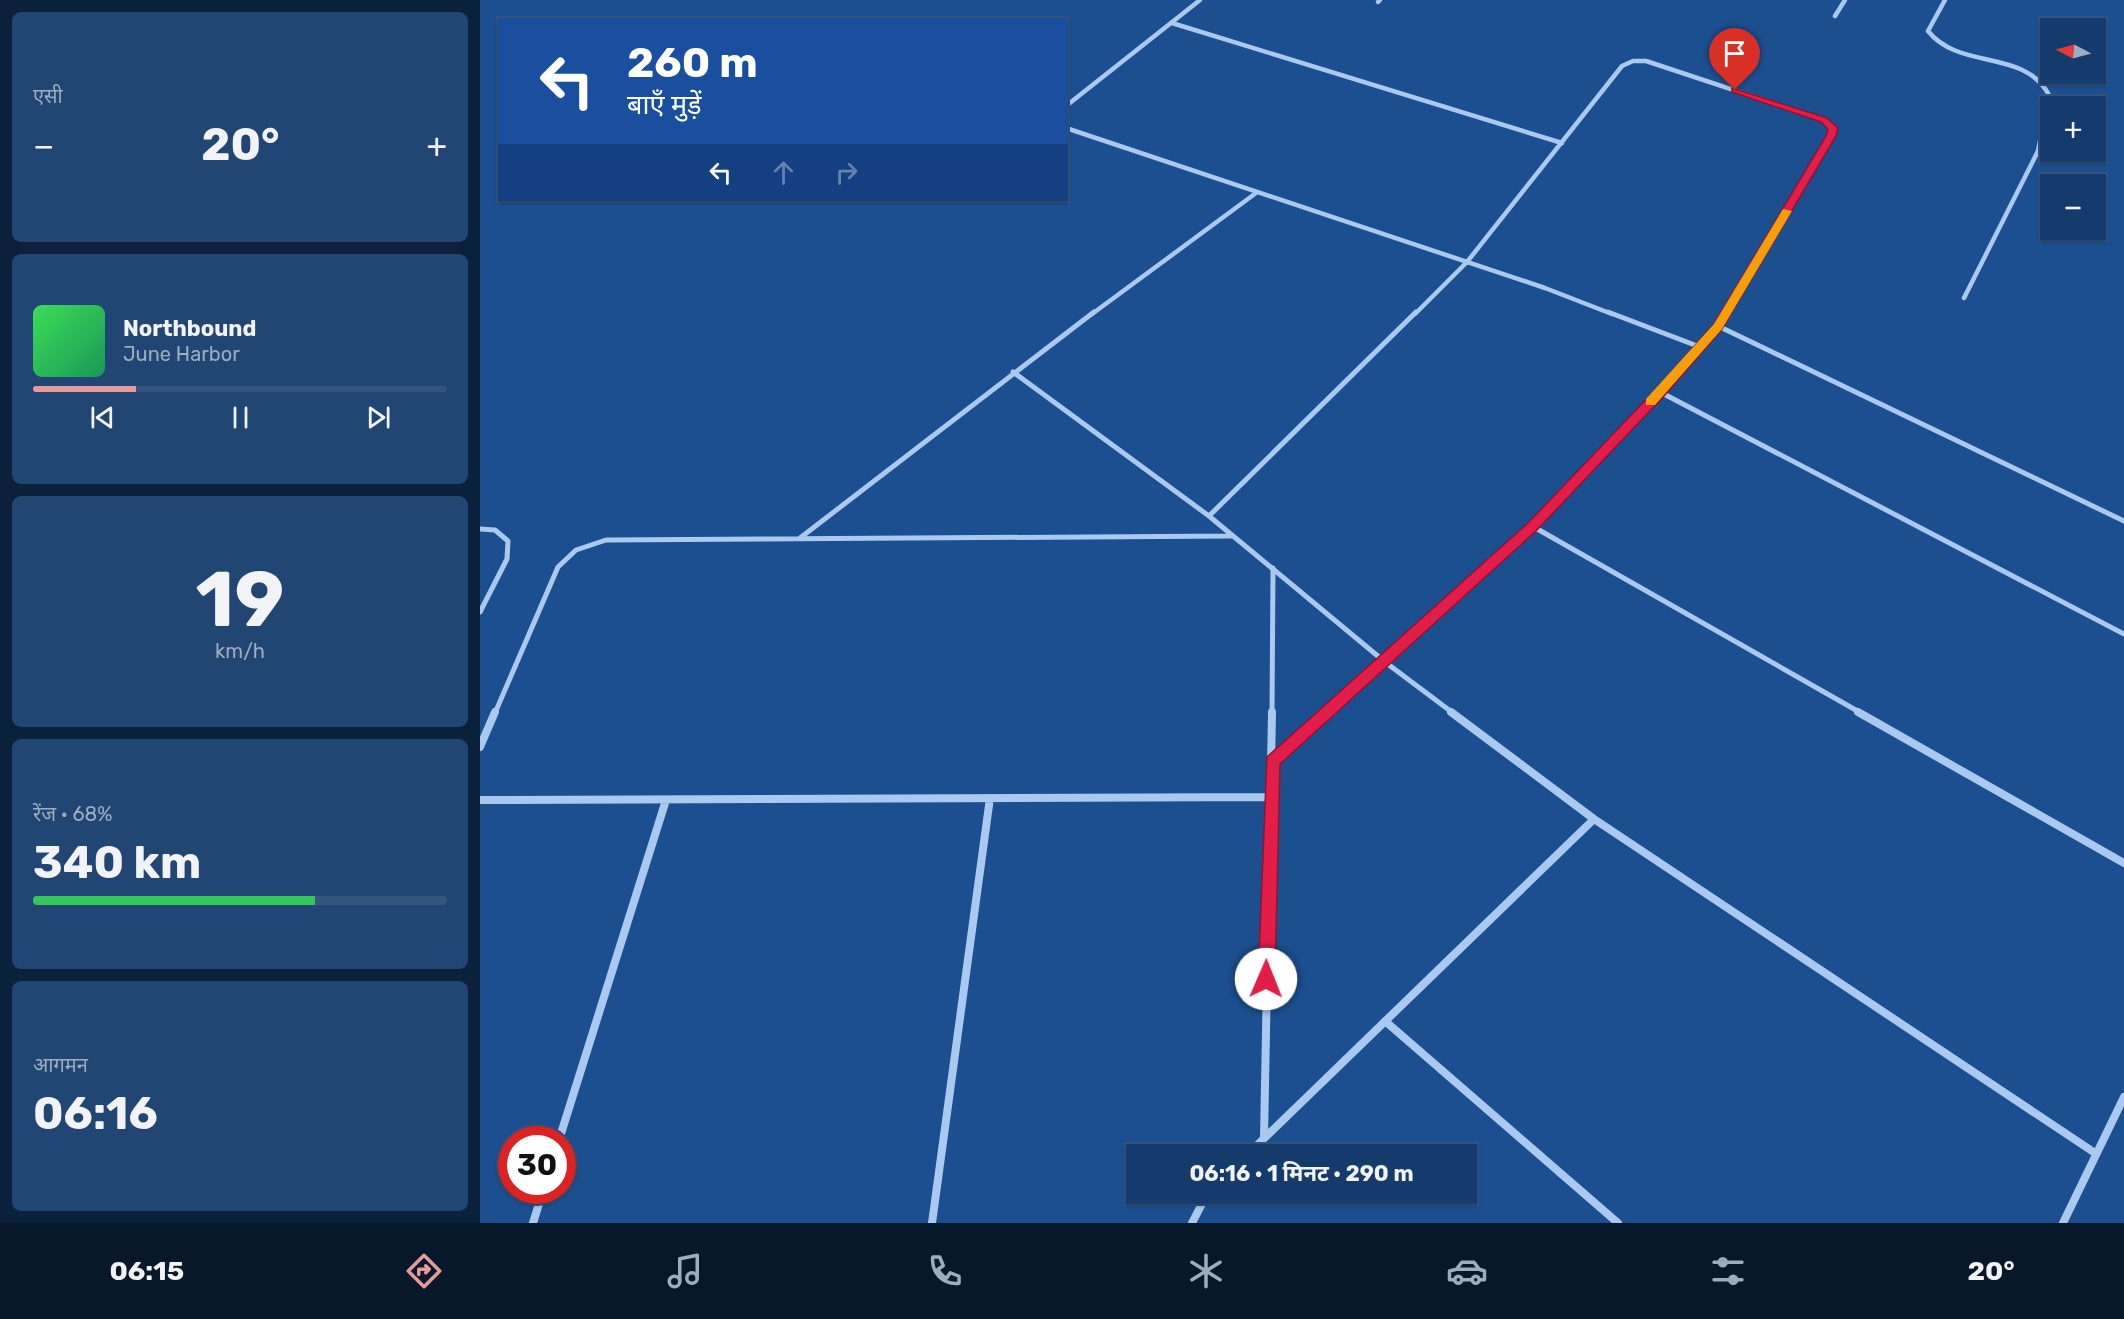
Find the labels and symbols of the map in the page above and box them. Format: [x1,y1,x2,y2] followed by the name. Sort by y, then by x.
[2040,18,2106,84] north arrow
[1709,28,1760,90] pin
[1234,947,1298,1011] position arrow
[498,1126,576,1204] speed limit sign: 30

